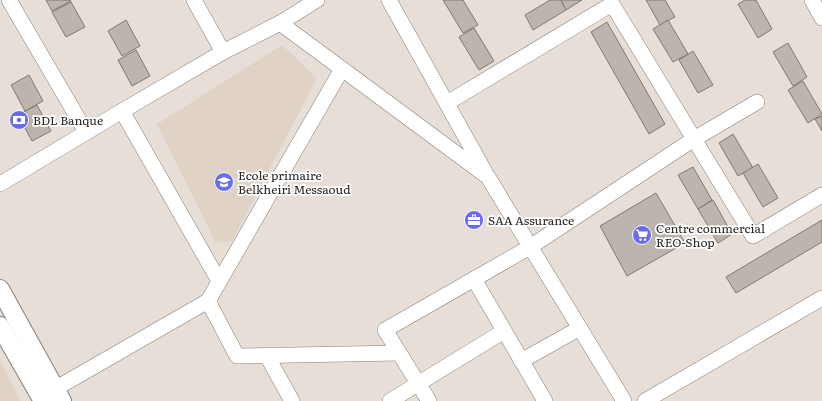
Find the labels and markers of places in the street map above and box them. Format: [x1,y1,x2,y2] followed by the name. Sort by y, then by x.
[8,109,30,131] bank icon: BDL Banque
[33,111,103,129] place label: BDL Banque
[238,166,351,198] place label: Ecole primaire Belkheiri Messaoud
[213,171,235,193] school or university icon: Ecole primaire Belkheiri Messaoud
[463,209,485,231] office icon: SAA Assurance
[488,211,574,229] place label: SAA Assurance
[656,219,765,251] place label: Centre commercial REO-Shop
[631,224,653,246] supermarket icon: Centre commercial REO-Shop

